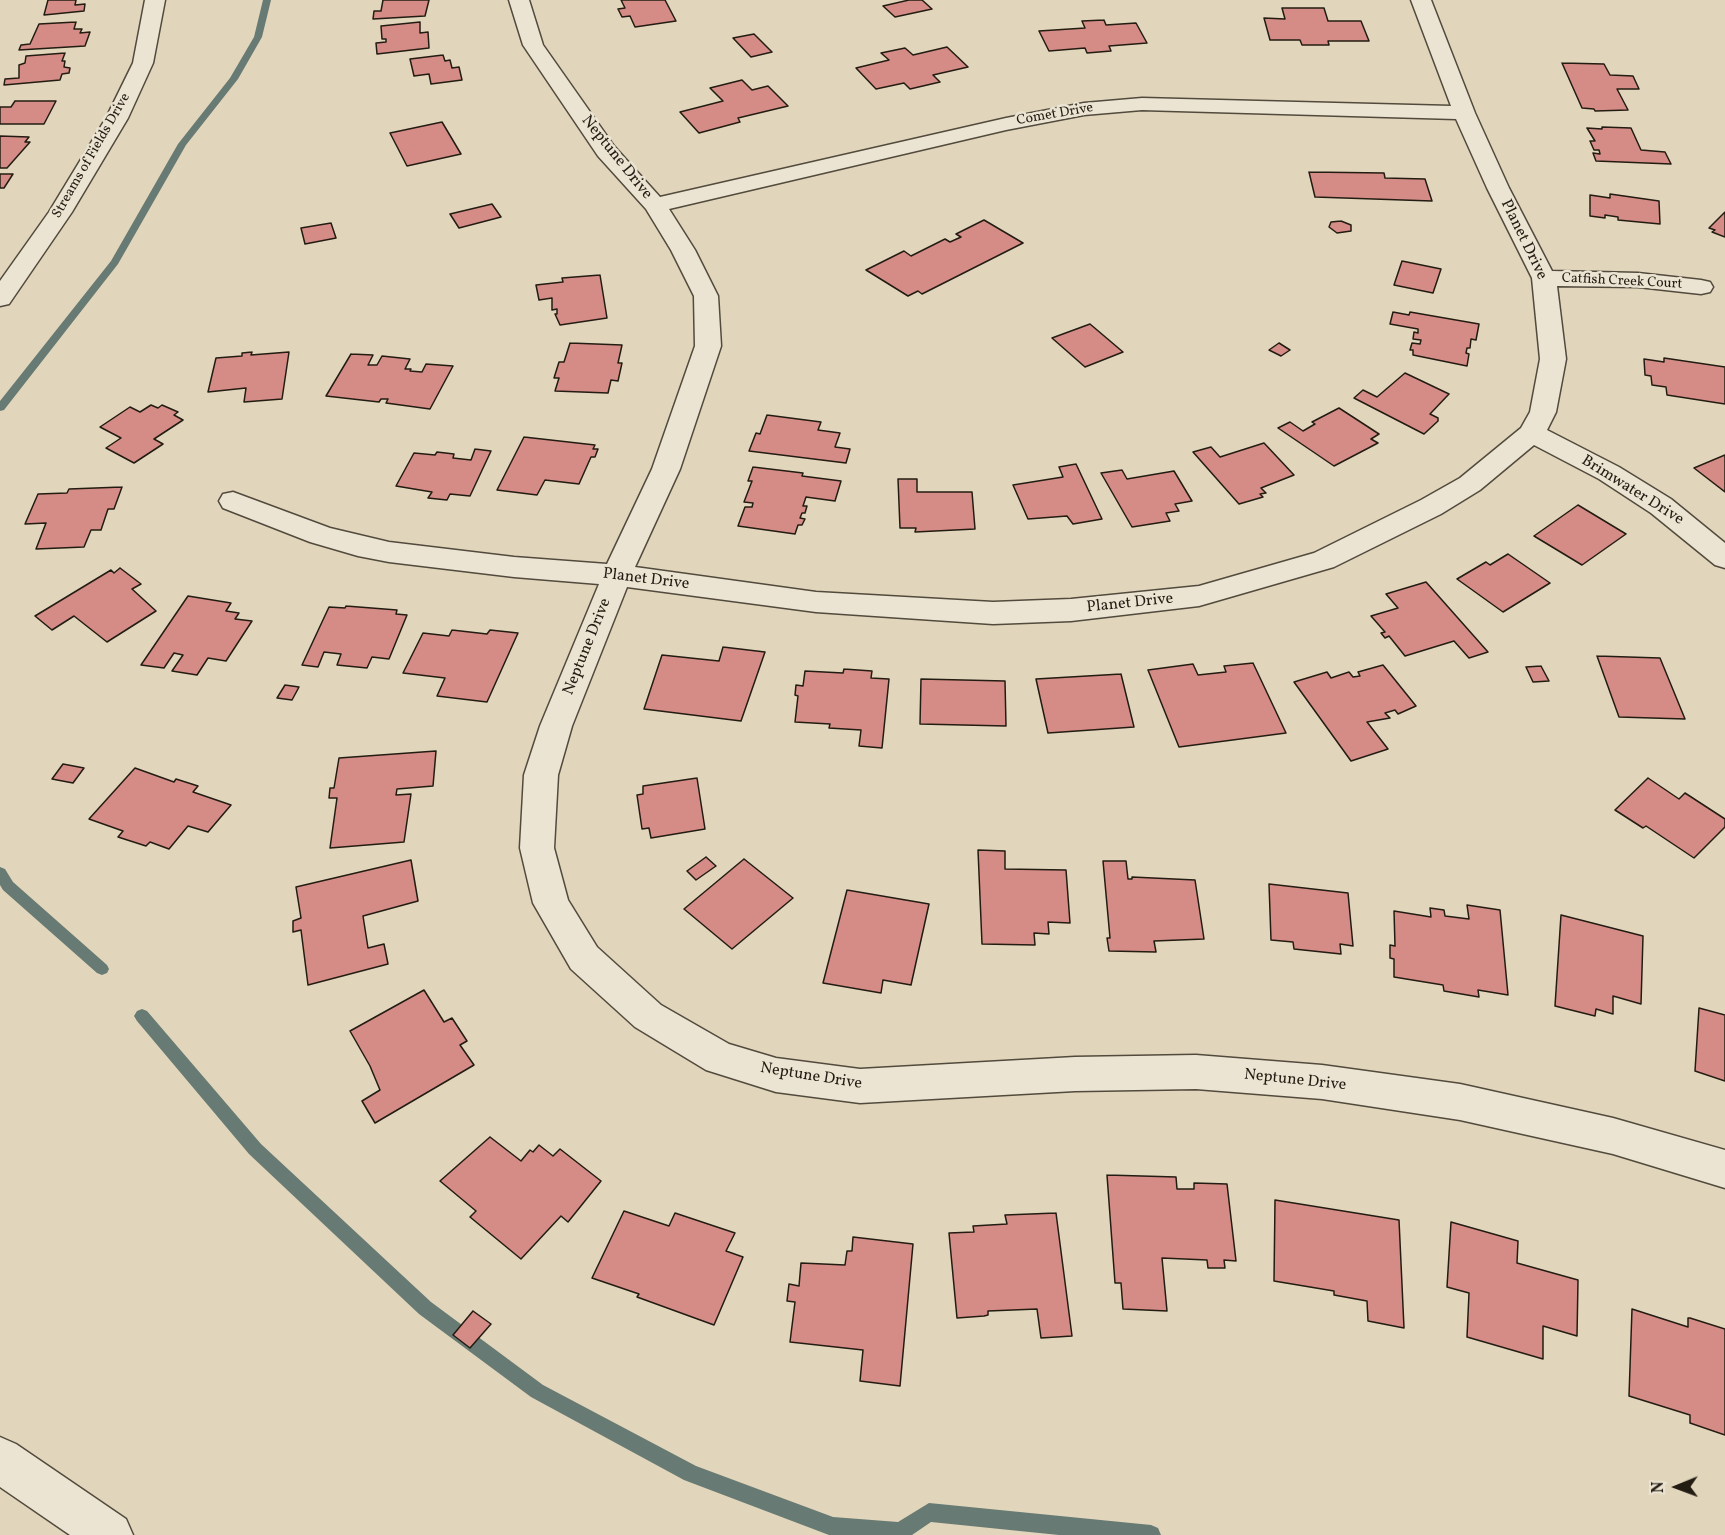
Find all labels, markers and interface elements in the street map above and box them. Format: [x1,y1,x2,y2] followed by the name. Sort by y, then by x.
[49,90,135,222] street label: Streams of Fields Drive
[1015,100,1095,130] street label: Comet Drive
[576,112,656,204] street label: Neptune Drive
[1495,197,1551,283] street label: Planet Drive
[1561,270,1683,294] street label: Catfish Creek Court
[1577,452,1687,530] street label: Brimwater Drive
[602,565,690,595] street label: Planet Drive
[1086,590,1174,618] street label: Planet Drive
[560,596,616,698] street label: Neptune Drive
[759,1059,863,1095] street label: Neptune Drive
[1243,1066,1347,1096] street label: Neptune Drive
[1647,1457,1707,1517] north arrow
[1648,1481,1670,1493] text: N

